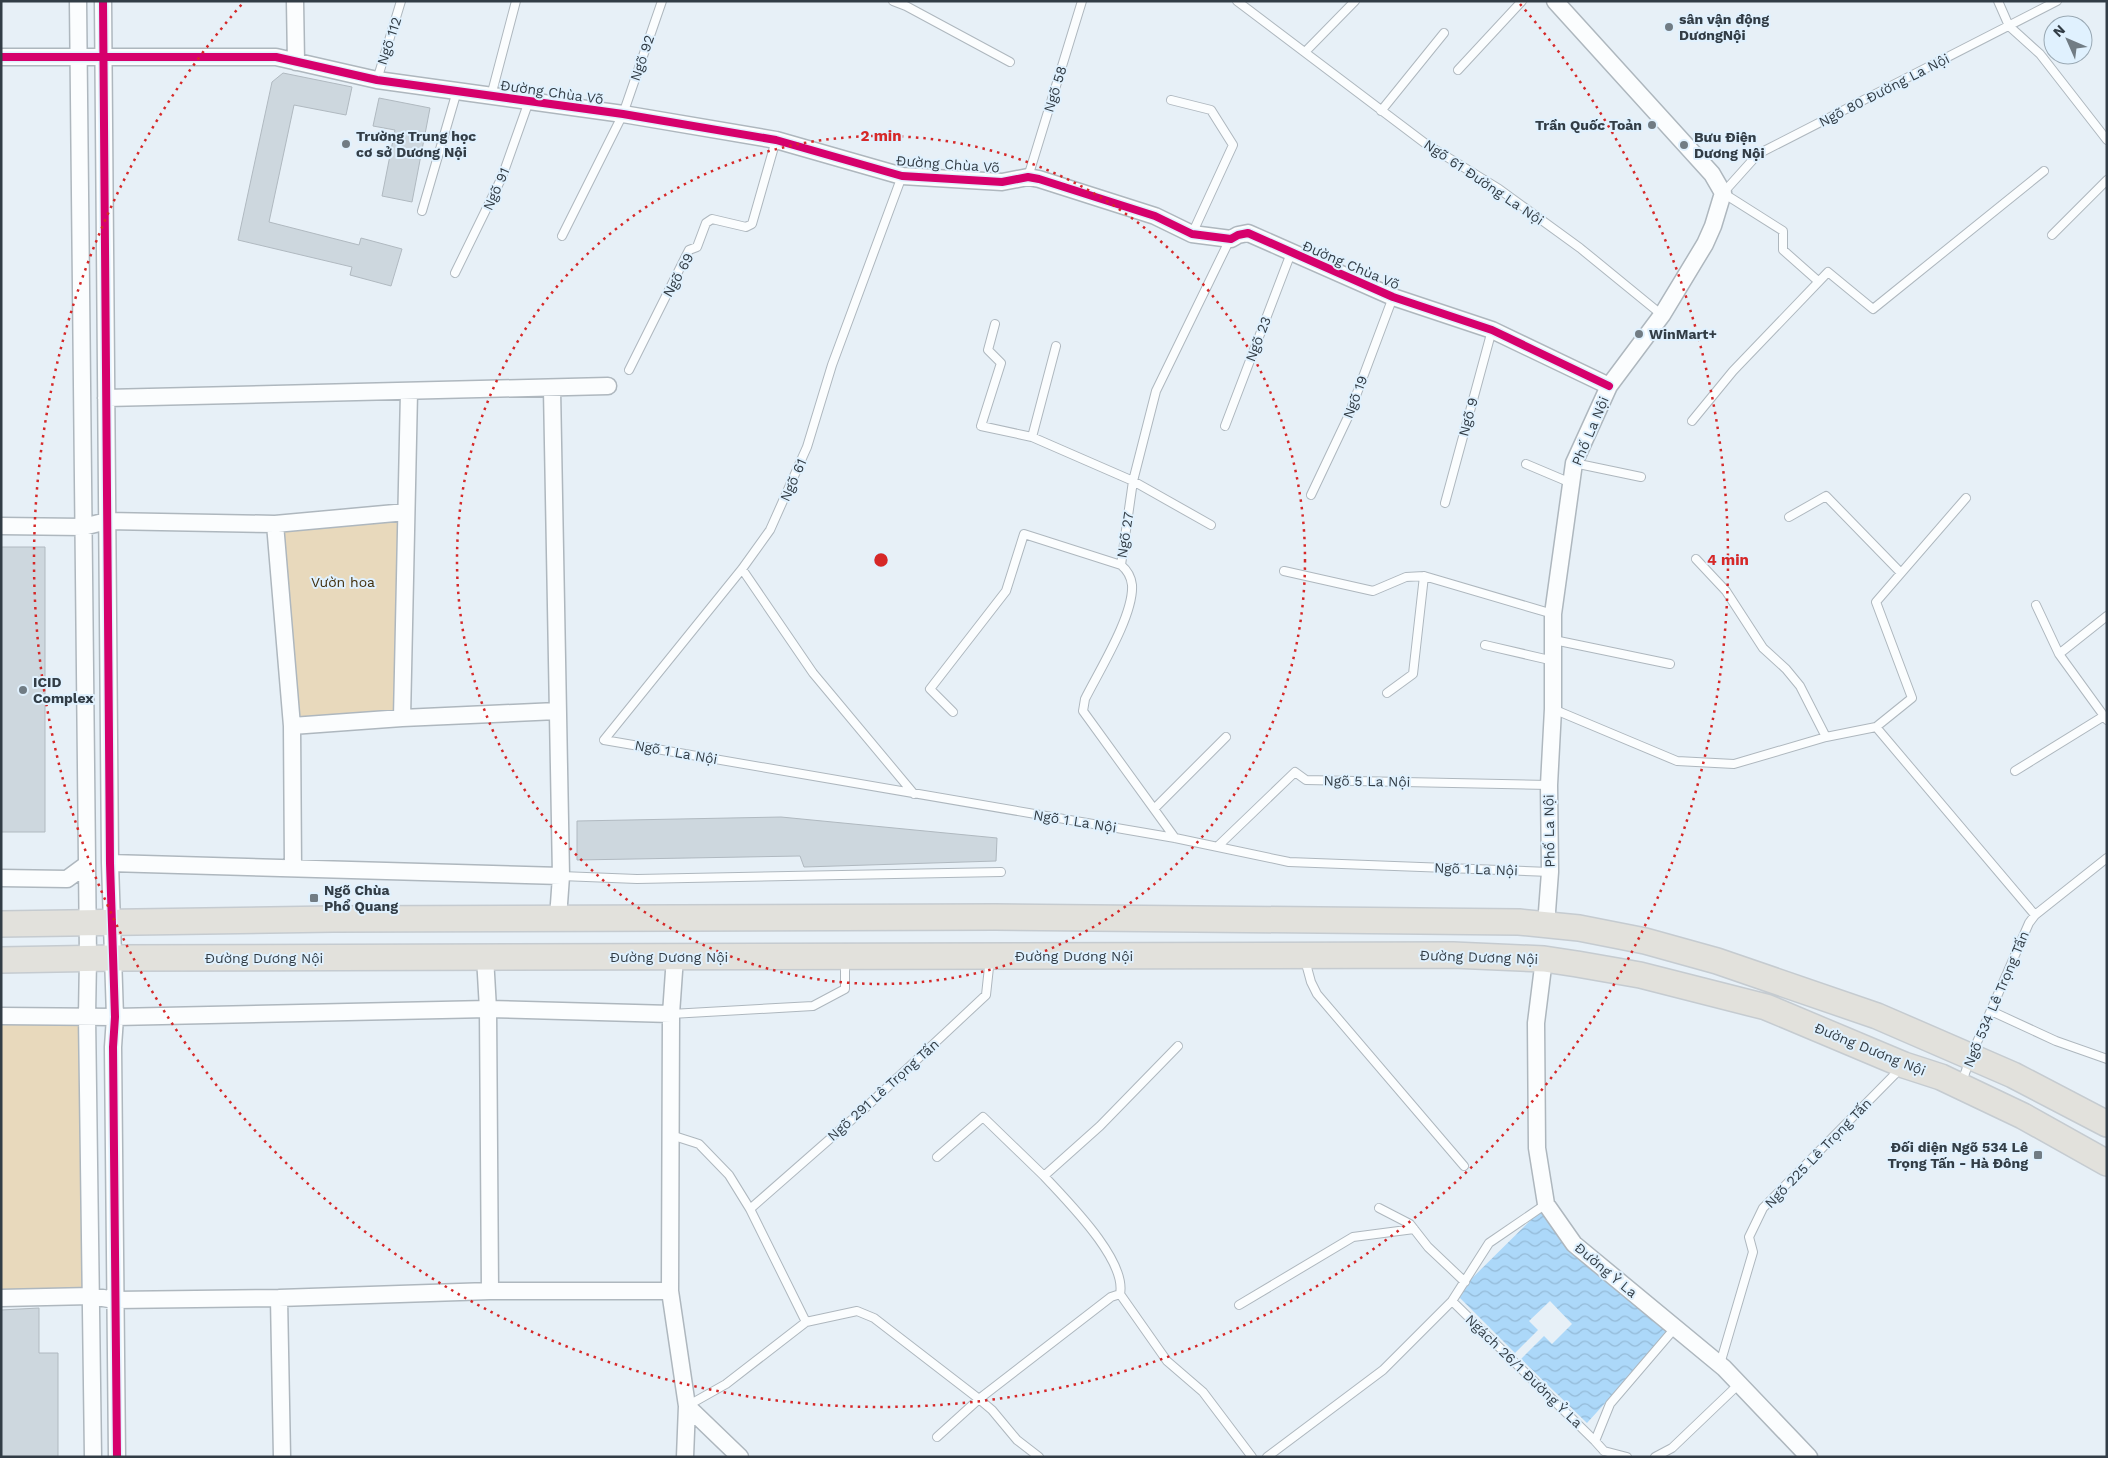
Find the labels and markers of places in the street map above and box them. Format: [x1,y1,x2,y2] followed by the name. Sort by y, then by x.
[1679,11,1769,43] place label: sân vận động DươngNội
[1663,21,1675,33] marker: sân vận động DươngNội
[1535,117,1642,133] place label: Trần Quốc Toản
[1646,119,1658,131] marker: Trần Quốc Toản
[356,128,476,160] place label: Trường Trung học cơ sở Dương Nội
[1694,129,1765,161] place label: Bưu Điện Dương Nội
[340,138,352,150] marker: Trường Trung học cơ sở Dương Nội
[1678,139,1690,151] marker: Bưu Điện Dương Nội
[1649,326,1717,342] place label: WinMart+
[1633,328,1645,340] marker: WinMart+
[872,551,890,569] centre of rings
[33,674,94,706] place label: ICID Complex
[17,684,29,696] marker: ICID Complex
[324,882,398,914] place label: Ngõ Chùa Phổ Quang
[308,892,320,904] marker: Ngõ Chùa Phổ Quang
[1887,1139,2028,1171] place label: Đối diện Ngõ 534 Lê Trọng Tấn - Hà Đông
[2032,1149,2044,1161] marker: Đối diện Ngõ 534 Lê Trọng Tấn - Hà Đông

